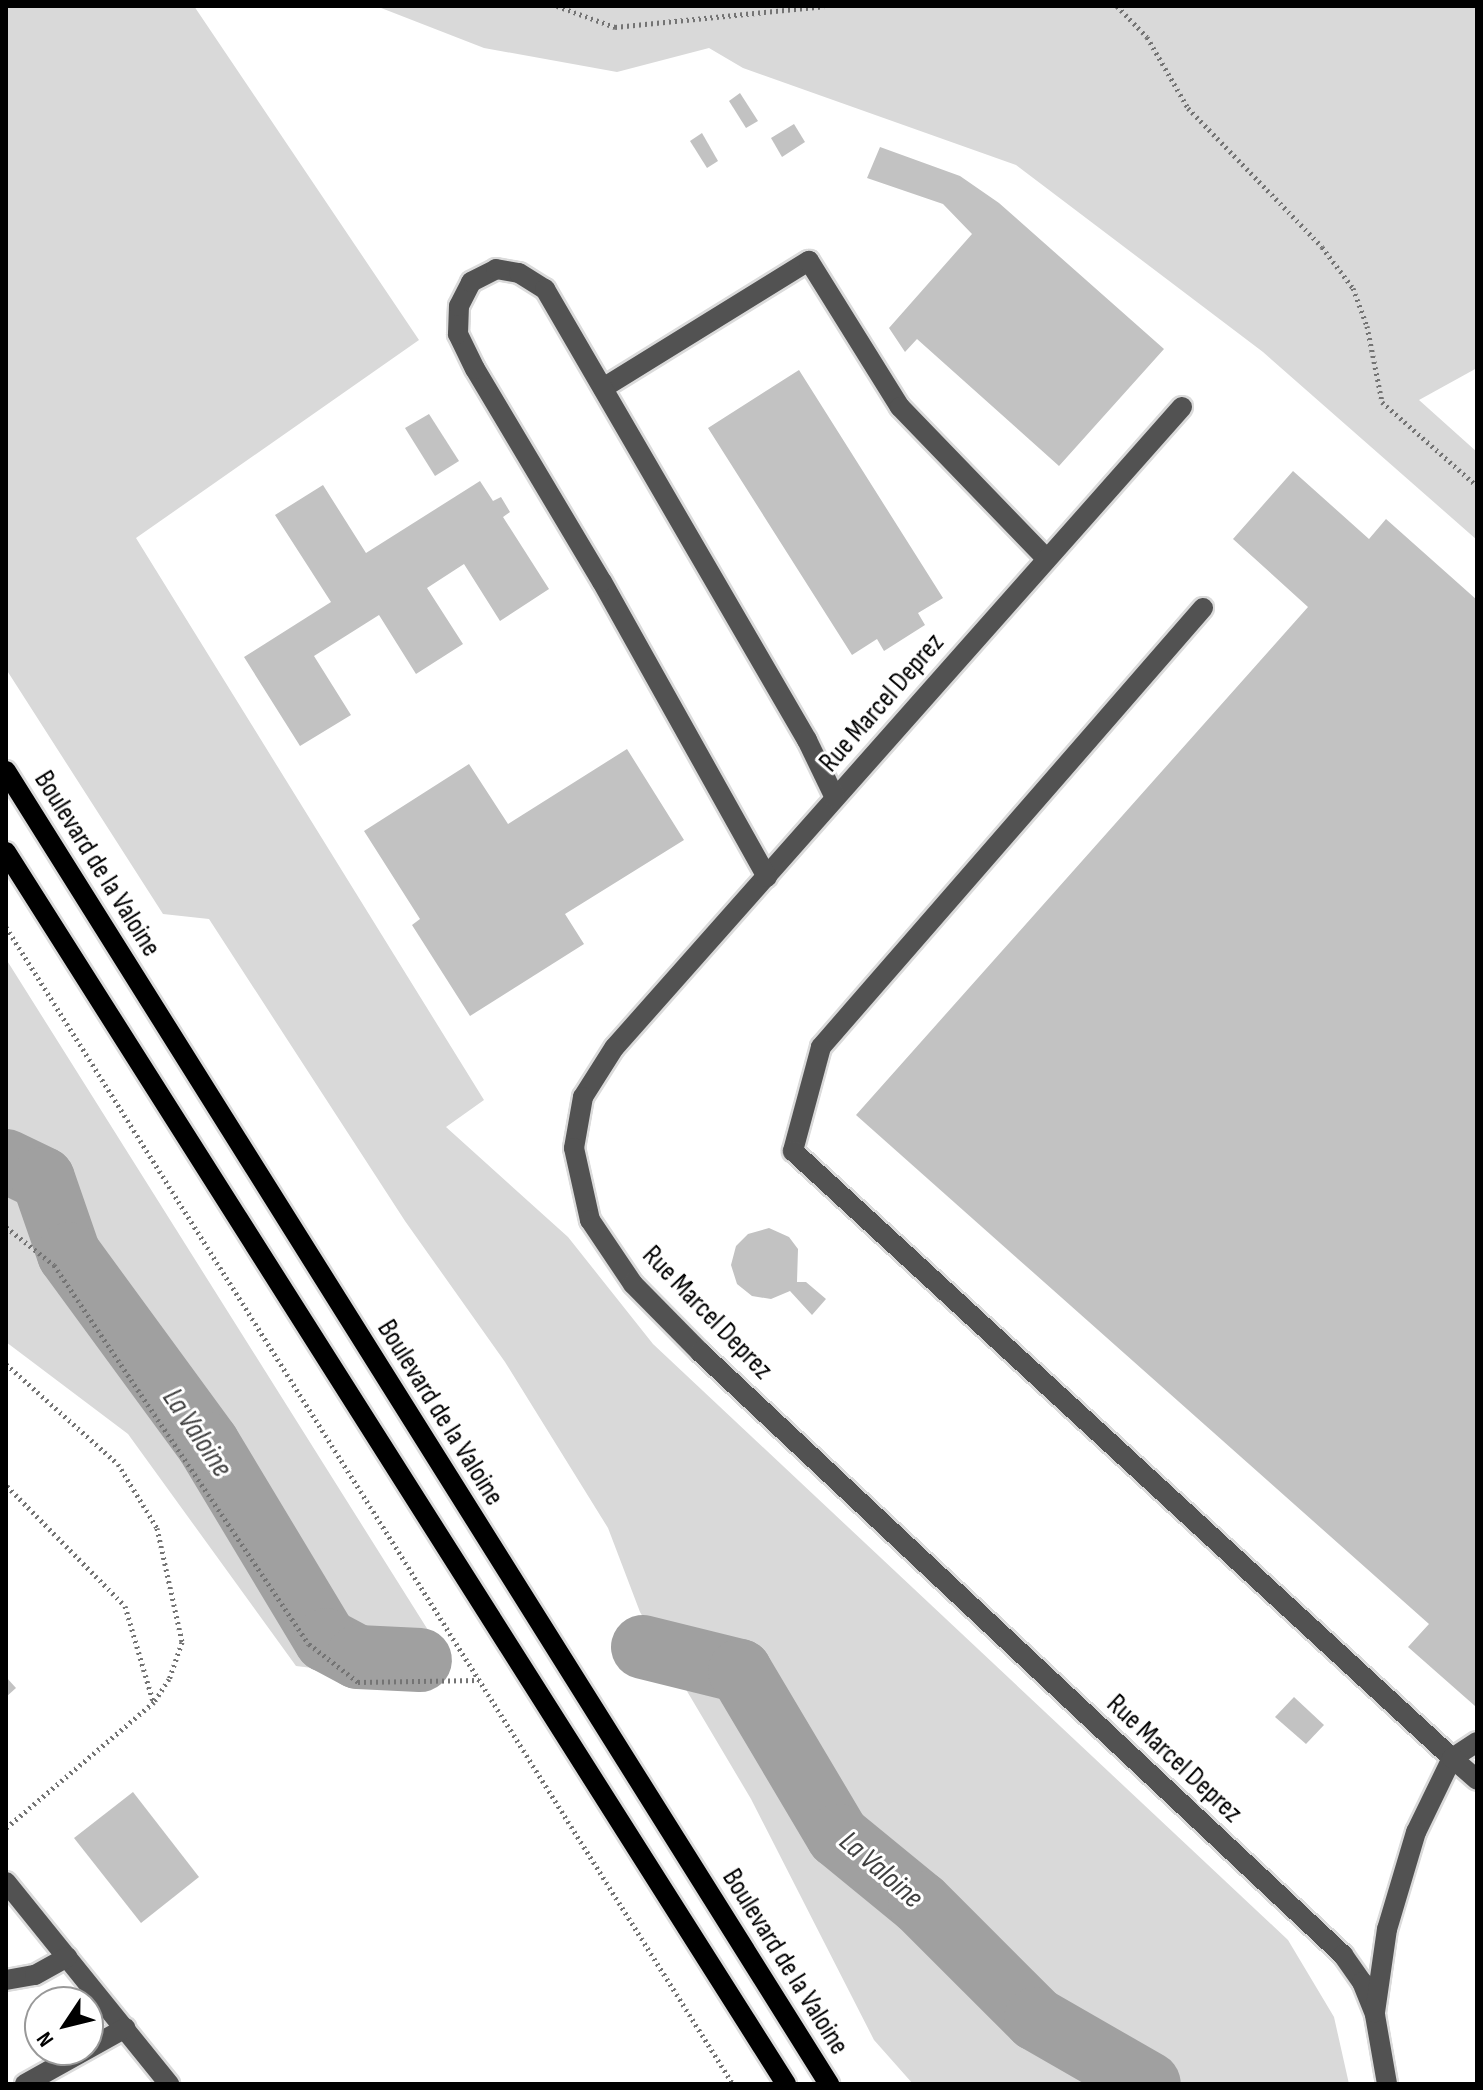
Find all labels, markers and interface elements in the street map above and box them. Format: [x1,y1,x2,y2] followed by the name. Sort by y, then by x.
[813,627,951,779] street label: Rue Marcel Deprez
[26,765,168,963] street label: Boulevard de la Valoine
[635,1239,779,1387] street label: Rue Marcel Deprez
[369,1314,511,1512] street label: Boulevard de la Valoine
[154,1382,240,1484] water label: La Valoine
[1099,1688,1249,1830] street label: Rue Marcel Deprez
[832,1824,930,1916] water label: La Valoine
[714,1863,856,2061] street label: Boulevard de la Valoine
[24,1986,104,2066] north arrow
[31,2026,60,2051] text: N

